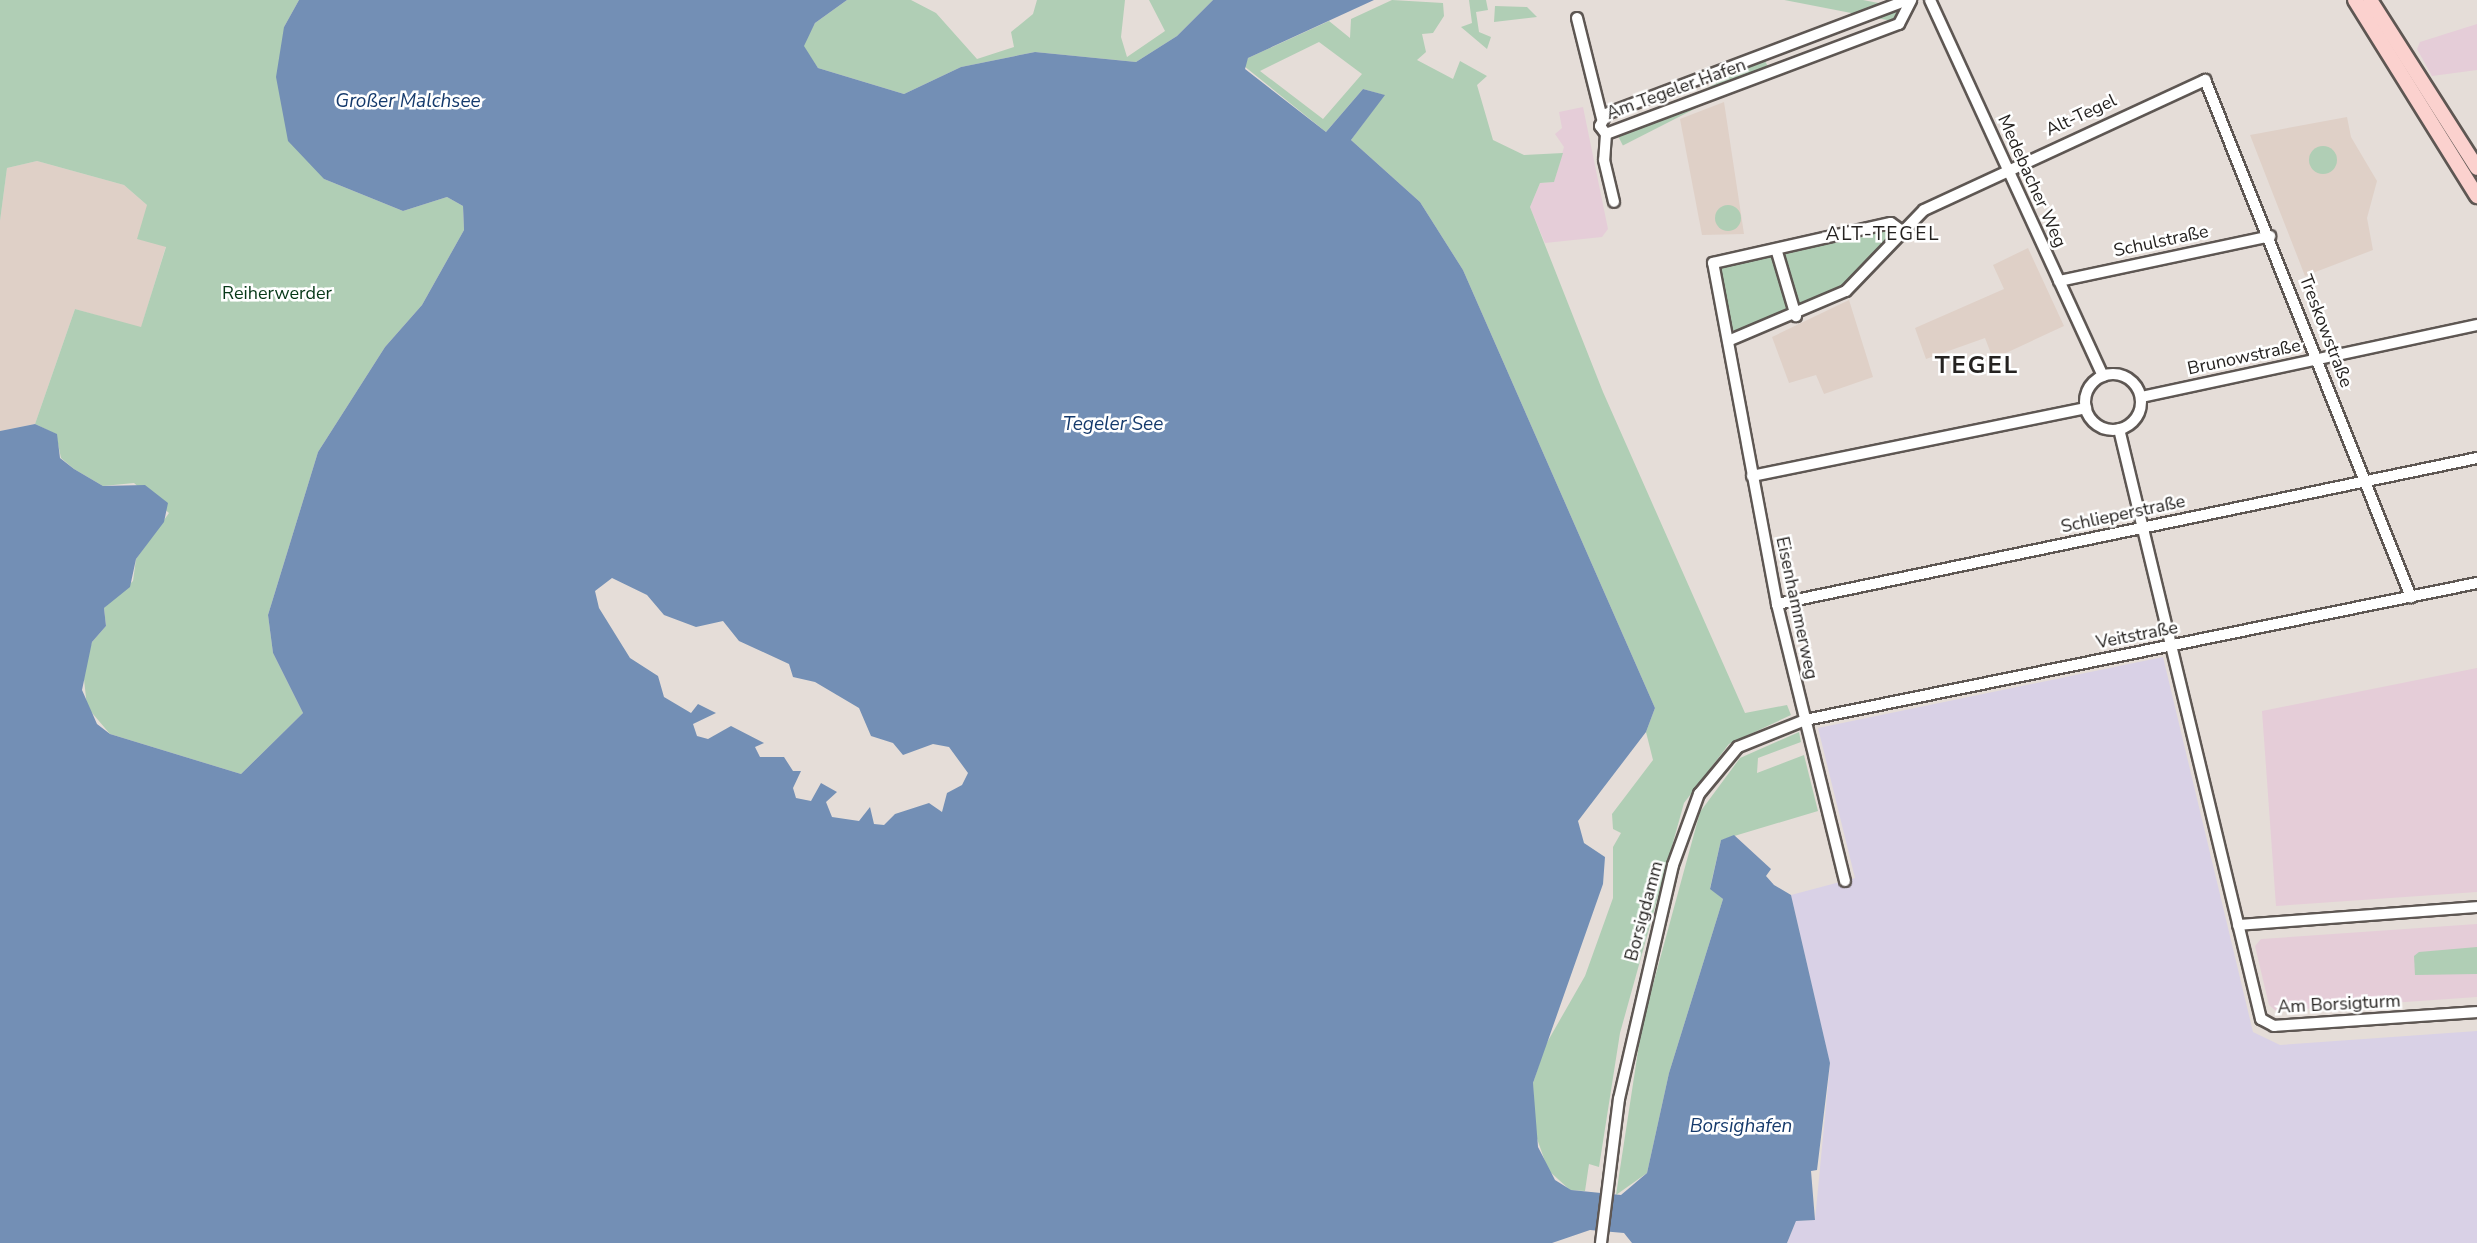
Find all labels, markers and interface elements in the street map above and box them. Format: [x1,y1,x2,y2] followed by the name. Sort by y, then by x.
[1603,54,1749,124] street label: Am Tegeler Hafen
[2042,89,2120,141] street label: Alt-Tegel
[335,91,481,113] water label: Großer Malchsee
[1993,111,2071,251] street label: Medebacher Weg
[2112,220,2210,262] street label: Schulstraße
[1827,224,1939,246] district label: ALT-TEGEL
[2295,272,2357,390] street label: Treskowstraße
[222,282,332,304] park label: Reiherwerder
[2185,334,2303,380] street label: Brunowstraße
[1935,352,2019,380] district label: TEGEL
[1063,414,1163,436] water label: Tegeler See
[2059,490,2187,538] street label: Schlieperstraße
[1771,535,1823,681] street label: Eisenhammerweg
[2094,616,2180,654] street label: Veitstraße
[1620,859,1668,963] street label: Borsigdamm
[2277,990,2401,1018] street label: Am Borsigturm
[1690,1116,1792,1138] water label: Borsighafen

